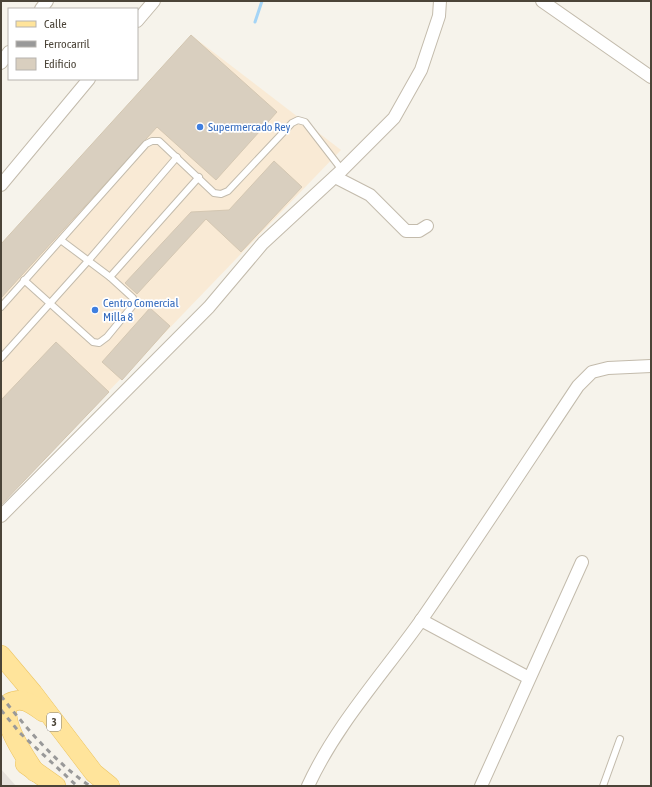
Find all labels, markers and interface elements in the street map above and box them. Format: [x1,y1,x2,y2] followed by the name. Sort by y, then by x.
[8,8,138,80] legend
[44,17,67,31] text: Calle
[44,37,91,51] text: Ferrocarril
[44,57,77,71] text: Edificio
[208,120,290,134] place label: Supermercado Rey
[195,122,205,132] marker: Supermercado Rey
[103,296,179,324] place label: Centro Comercial Milla 8
[90,305,100,315] marker: Centro Comercial Milla 8
[47,713,61,731] road number: 3

